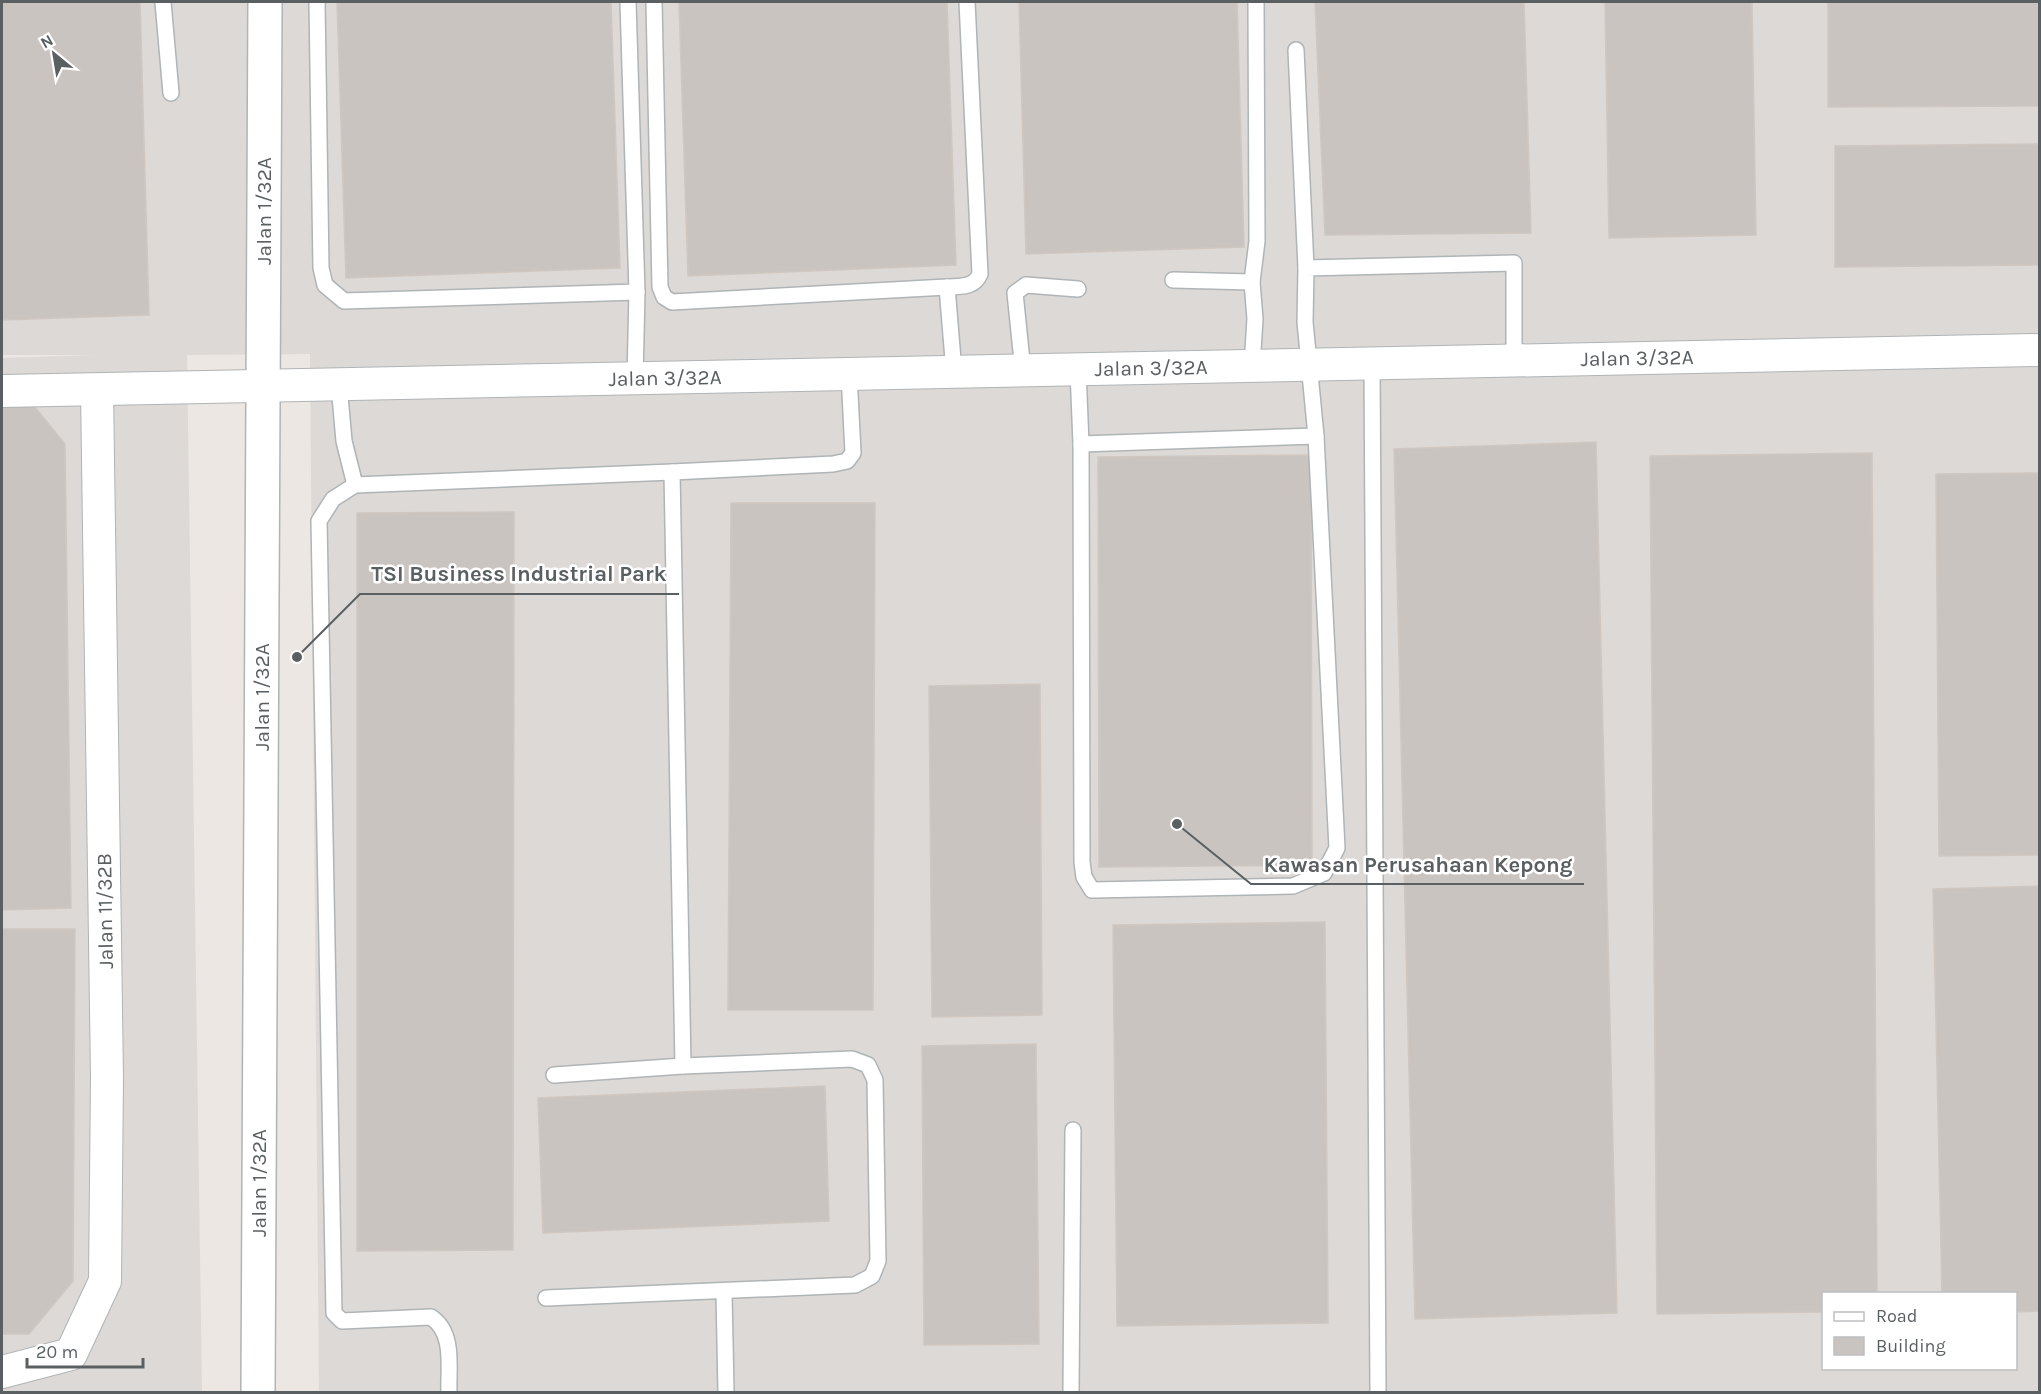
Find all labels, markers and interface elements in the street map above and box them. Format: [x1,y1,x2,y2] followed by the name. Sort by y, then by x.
[24,24,84,84] north arrow
[37,30,56,53] text: N
[252,157,276,265] street label: Jalan 1/32A
[1580,345,1694,371] street label: Jalan 3/32A
[1094,355,1208,381] street label: Jalan 3/32A
[608,365,722,391] street label: Jalan 3/32A
[360,554,679,594] callout: TSI Business Industrial Park
[371,561,667,587] text: TSI Business Industrial Park
[250,643,274,751] street label: Jalan 1/32A
[1251,844,1584,884] callout: Kawasan Perusahaan Kepong
[1263,852,1573,878] text: Kawasan Perusahaan Kepong
[92,853,118,969] street label: Jalan 11/32B
[247,1129,271,1237] street label: Jalan 1/32A
[1822,1292,2017,1370] legend
[1876,1305,1917,1327] text: Road
[27,1331,142,1369] scale bar
[1876,1335,1946,1357] text: Building
[36,1341,78,1363] text: 20 m

